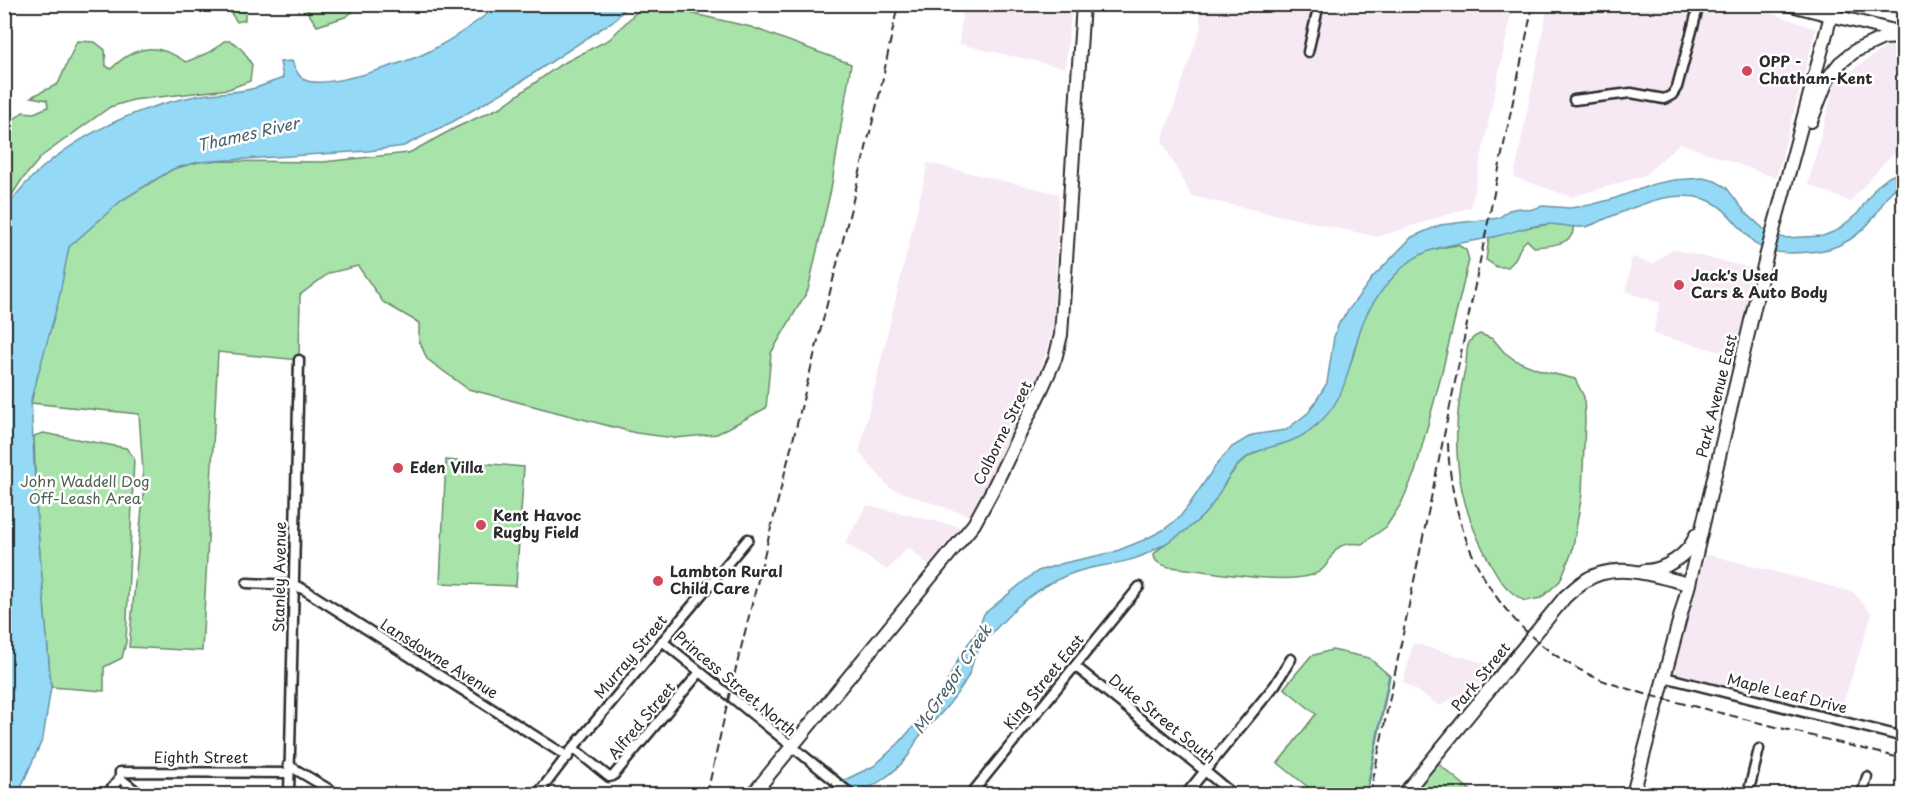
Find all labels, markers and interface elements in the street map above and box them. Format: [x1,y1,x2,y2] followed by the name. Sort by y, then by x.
[1759,49,1873,89] place label: OPP - Chatham-Kent
[1740,64,1754,78] marker: OPP - Chatham-Kent
[195,109,304,156] water label: Thames River
[1691,263,1827,303] place label: Jack's Used Cars & Auto Body
[1672,278,1686,292] marker: Jack's Used Cars & Auto Body
[1689,332,1742,460] street label: Park Avenue East
[966,376,1037,488] street label: Colborne Street
[410,455,484,478] place label: Eden Villa
[391,461,405,475] marker: Eden Villa
[20,469,150,509] park label: John Waddell Dog Off-Leash Area
[493,503,581,543] place label: Kent Havoc Rugby Field
[474,518,488,532] marker: Kent Havoc Rugby Field
[266,521,291,633] street label: Stanley Avenue
[670,559,782,599] place label: Lambton Rural Child Care
[651,574,665,588] marker: Lambton Rural Child Care
[588,609,672,703] street label: Murray Street
[376,612,503,703] street label: Lansdowne Avenue
[906,618,997,738] water label: McGregor Creek
[670,625,802,741] street label: Princess Street North
[997,628,1089,734] street label: King Street East
[1445,637,1515,715] street label: Park Street
[1104,667,1221,768] street label: Duke Street South
[1725,667,1850,719] street label: Maple Leaf Drive
[602,676,680,764] street label: Alfred Street
[154,745,248,768] street label: Eighth Street

